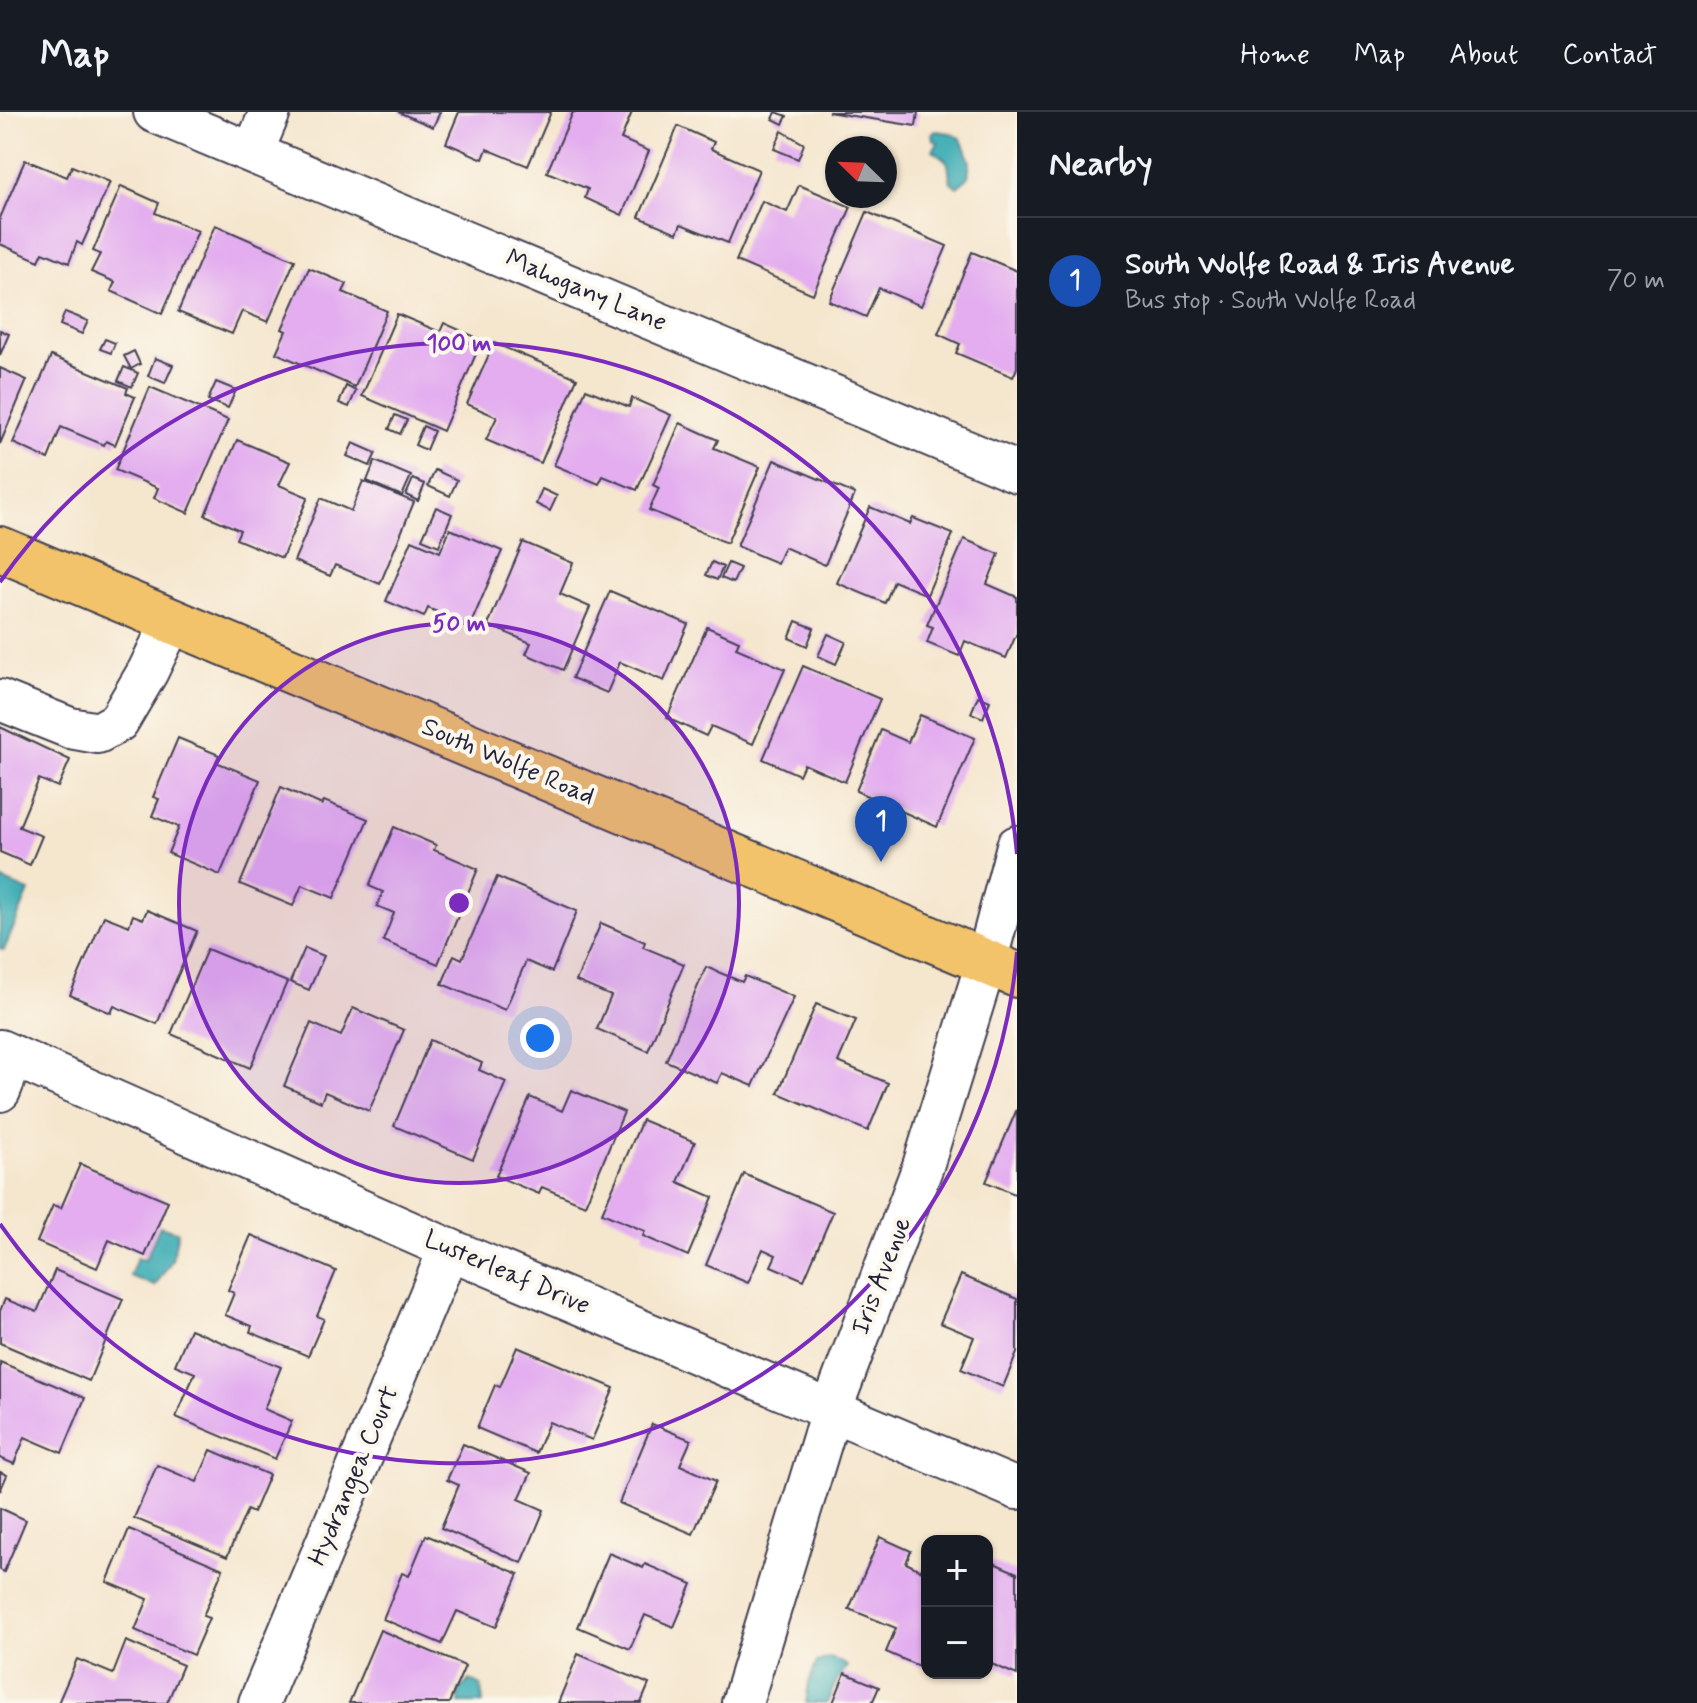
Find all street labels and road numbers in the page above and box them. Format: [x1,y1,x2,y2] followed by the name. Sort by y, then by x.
[500,242,672,340] street label: Mahogany Lane
[416,710,600,814] street label: South Wolfe Road
[844,1212,920,1340] street label: Iris Avenue
[419,1223,595,1323] street label: Lusterleaf Drive
[301,1381,409,1572] street label: Hydrangea Court

